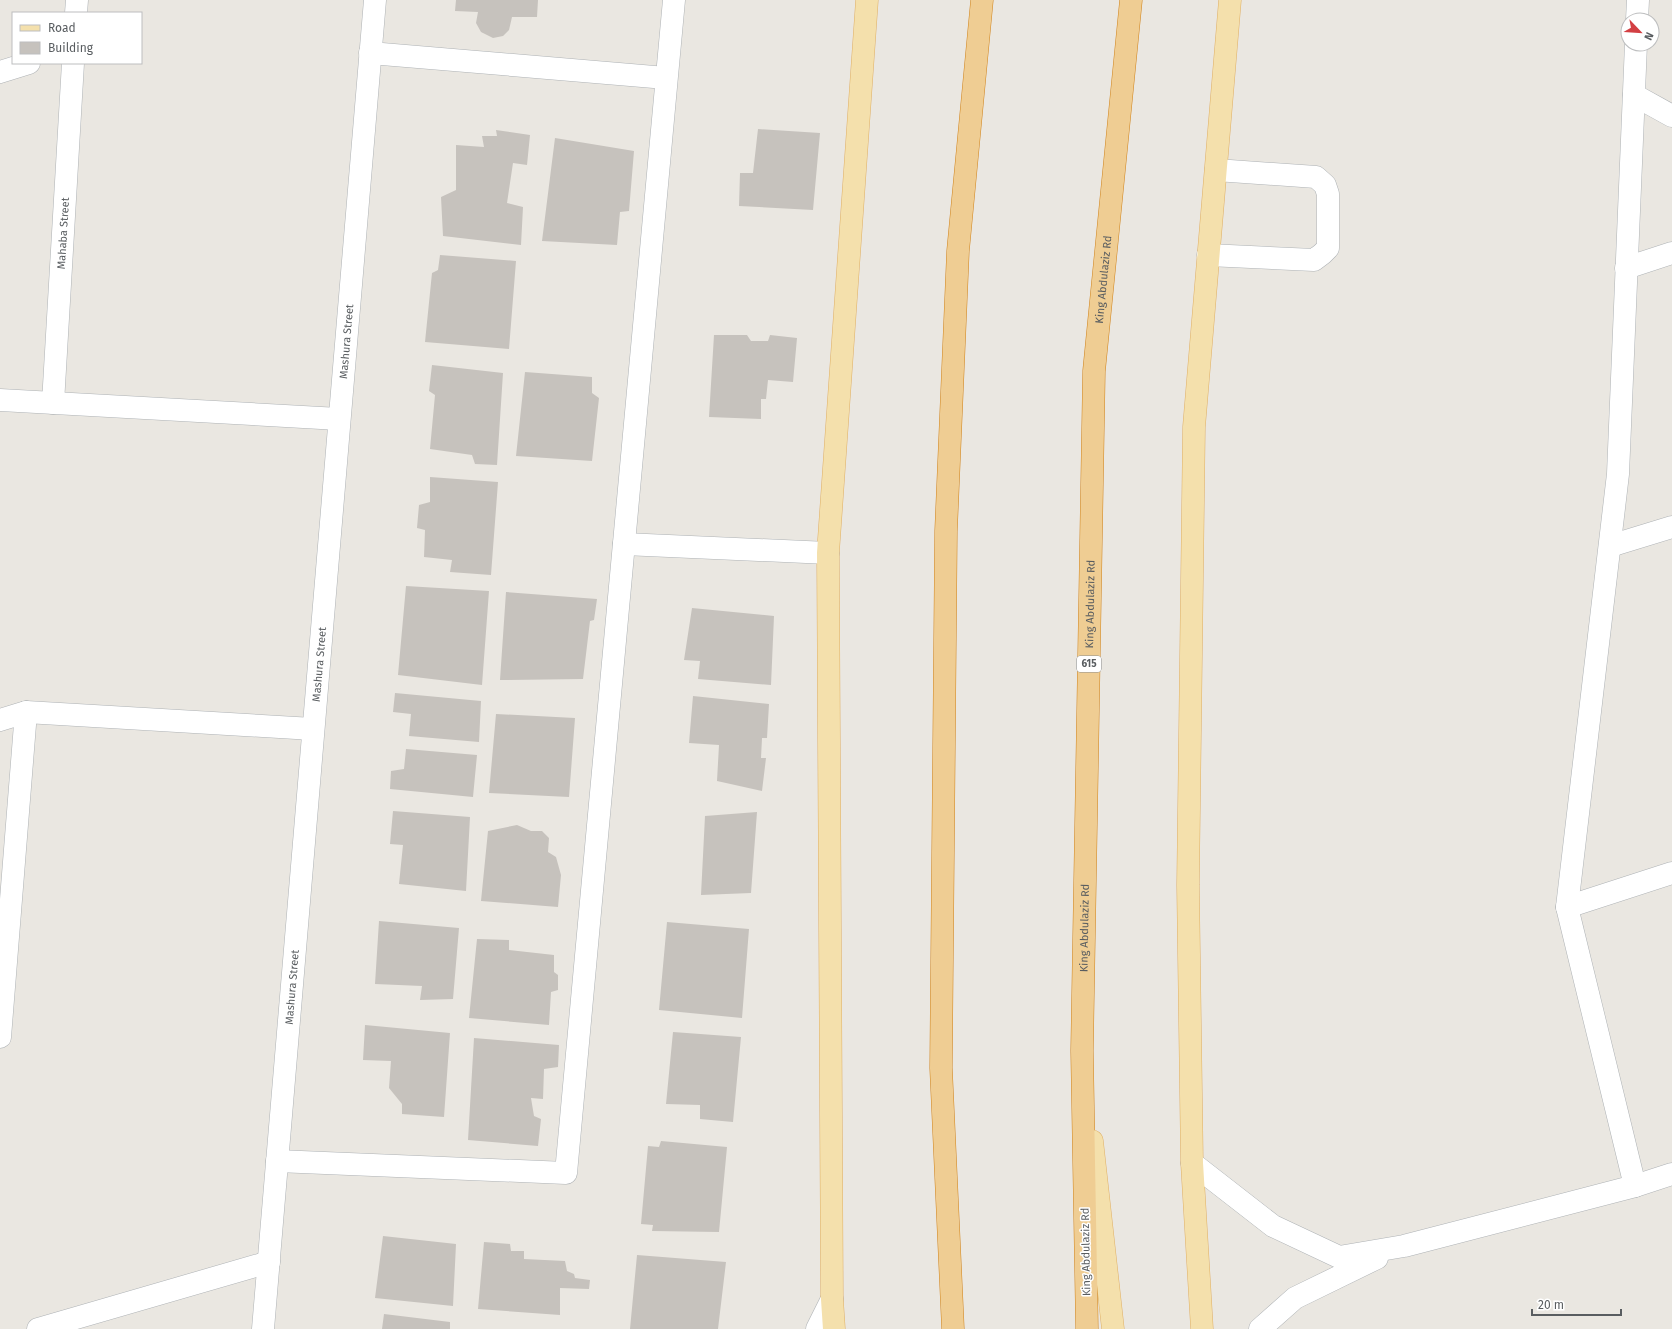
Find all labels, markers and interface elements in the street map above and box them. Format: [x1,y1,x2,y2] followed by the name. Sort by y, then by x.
[12,12,142,64] legend
[1620,12,1660,52] north arrow
[48,21,76,35] text: Road
[1641,30,1656,42] text: N
[48,41,94,55] text: Building
[54,197,72,270] street label: Mahaba Street
[1092,235,1114,324] street label: King Abdulaziz Rd
[337,304,356,379] street label: Mashura Street
[1083,560,1097,648] street label: King Abdulaziz Rd
[309,626,329,702] street label: Mashura Street
[1077,656,1101,672] road number: 615
[1077,884,1091,972] street label: King Abdulaziz Rd
[282,949,301,1025] street label: Mashura Street
[1079,1208,1093,1296] street label: King Abdulaziz Rd
[1532,1291,1621,1317] scale bar
[1538,1298,1564,1312] text: 20 m

